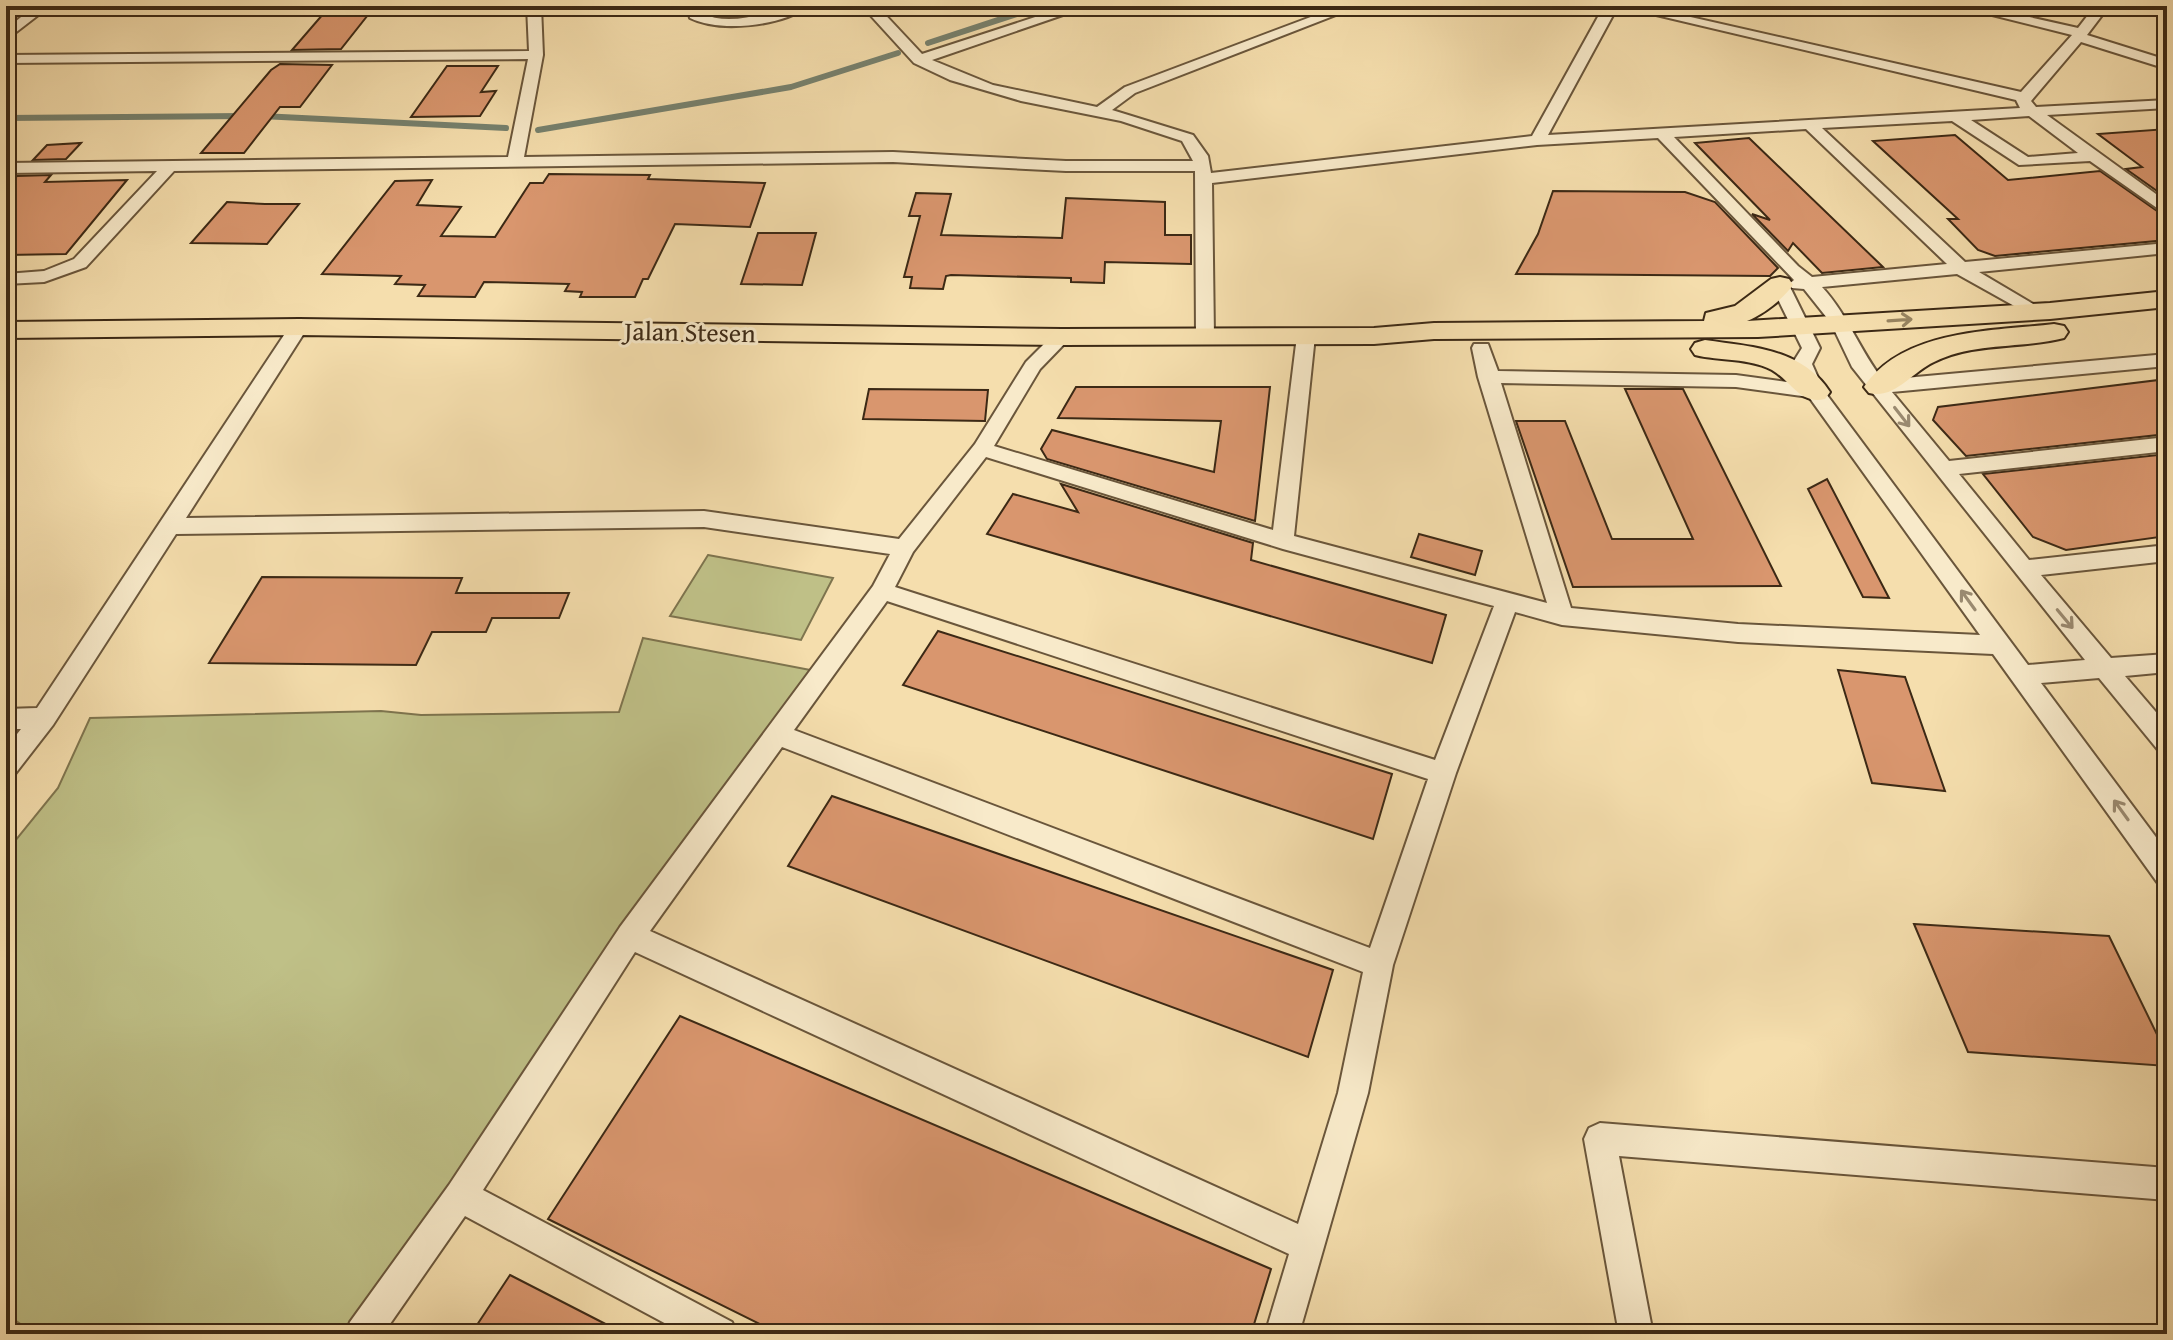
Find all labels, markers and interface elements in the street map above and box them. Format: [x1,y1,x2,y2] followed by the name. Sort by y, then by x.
[621,311,757,352] street label: Jalan Stesen
[1886,312,1913,327] one-way arrow
[1893,406,1910,427] one-way arrow
[1960,590,1977,611] one-way arrow
[2056,609,2074,629] one-way arrow
[2113,800,2129,822] one-way arrow

